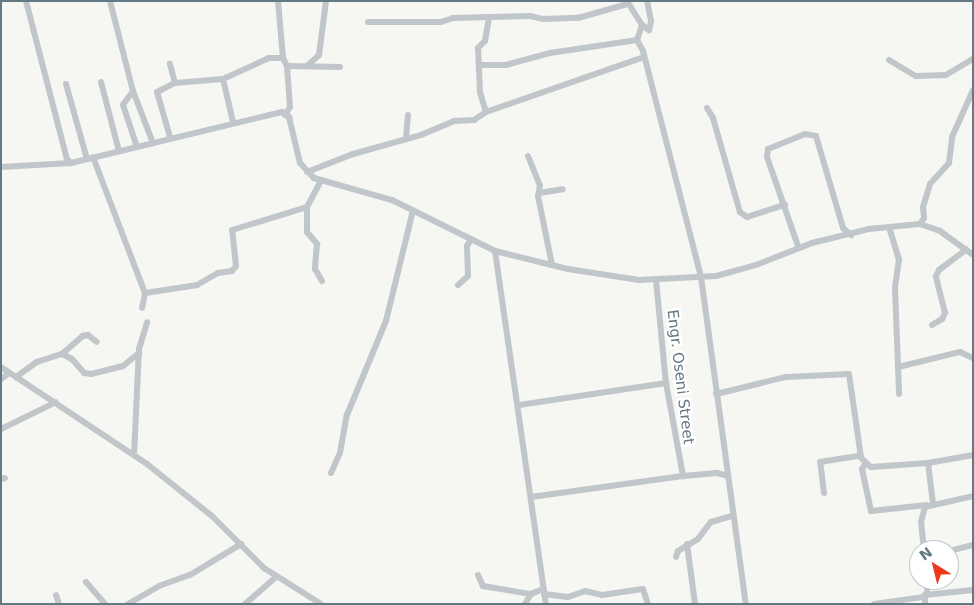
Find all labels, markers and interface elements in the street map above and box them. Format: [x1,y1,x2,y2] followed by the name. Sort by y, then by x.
[663,309,697,445] street label: Engr. Oseni Street
[909,540,959,590] north arrow
[916,544,935,564] text: N

